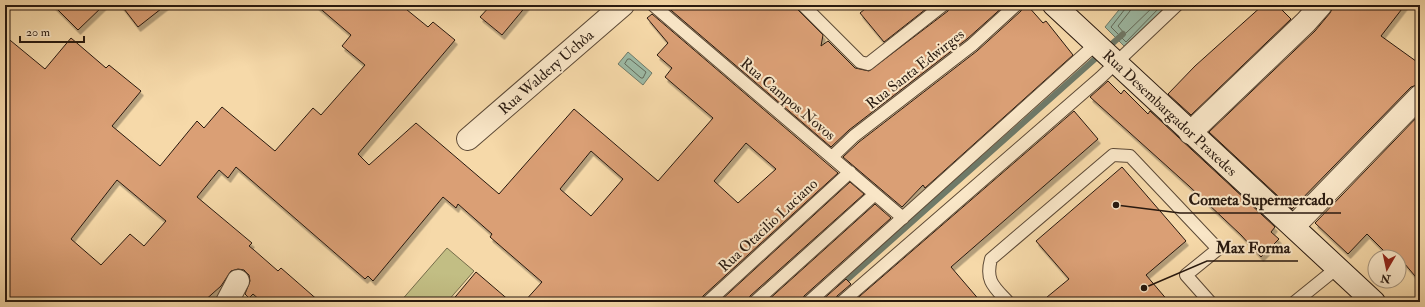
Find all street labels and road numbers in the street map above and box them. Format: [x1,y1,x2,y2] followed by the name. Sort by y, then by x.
[495,25,598,119] street label: Rua Waldery Uchôa
[862,25,968,114] street label: Rua Santa Edwirges
[1098,46,1241,181] street label: Rua Desembargador Praxedes
[736,54,839,145] street label: Rua Campos Novos
[715,174,822,276] street label: Rua Otacilio Luciano

